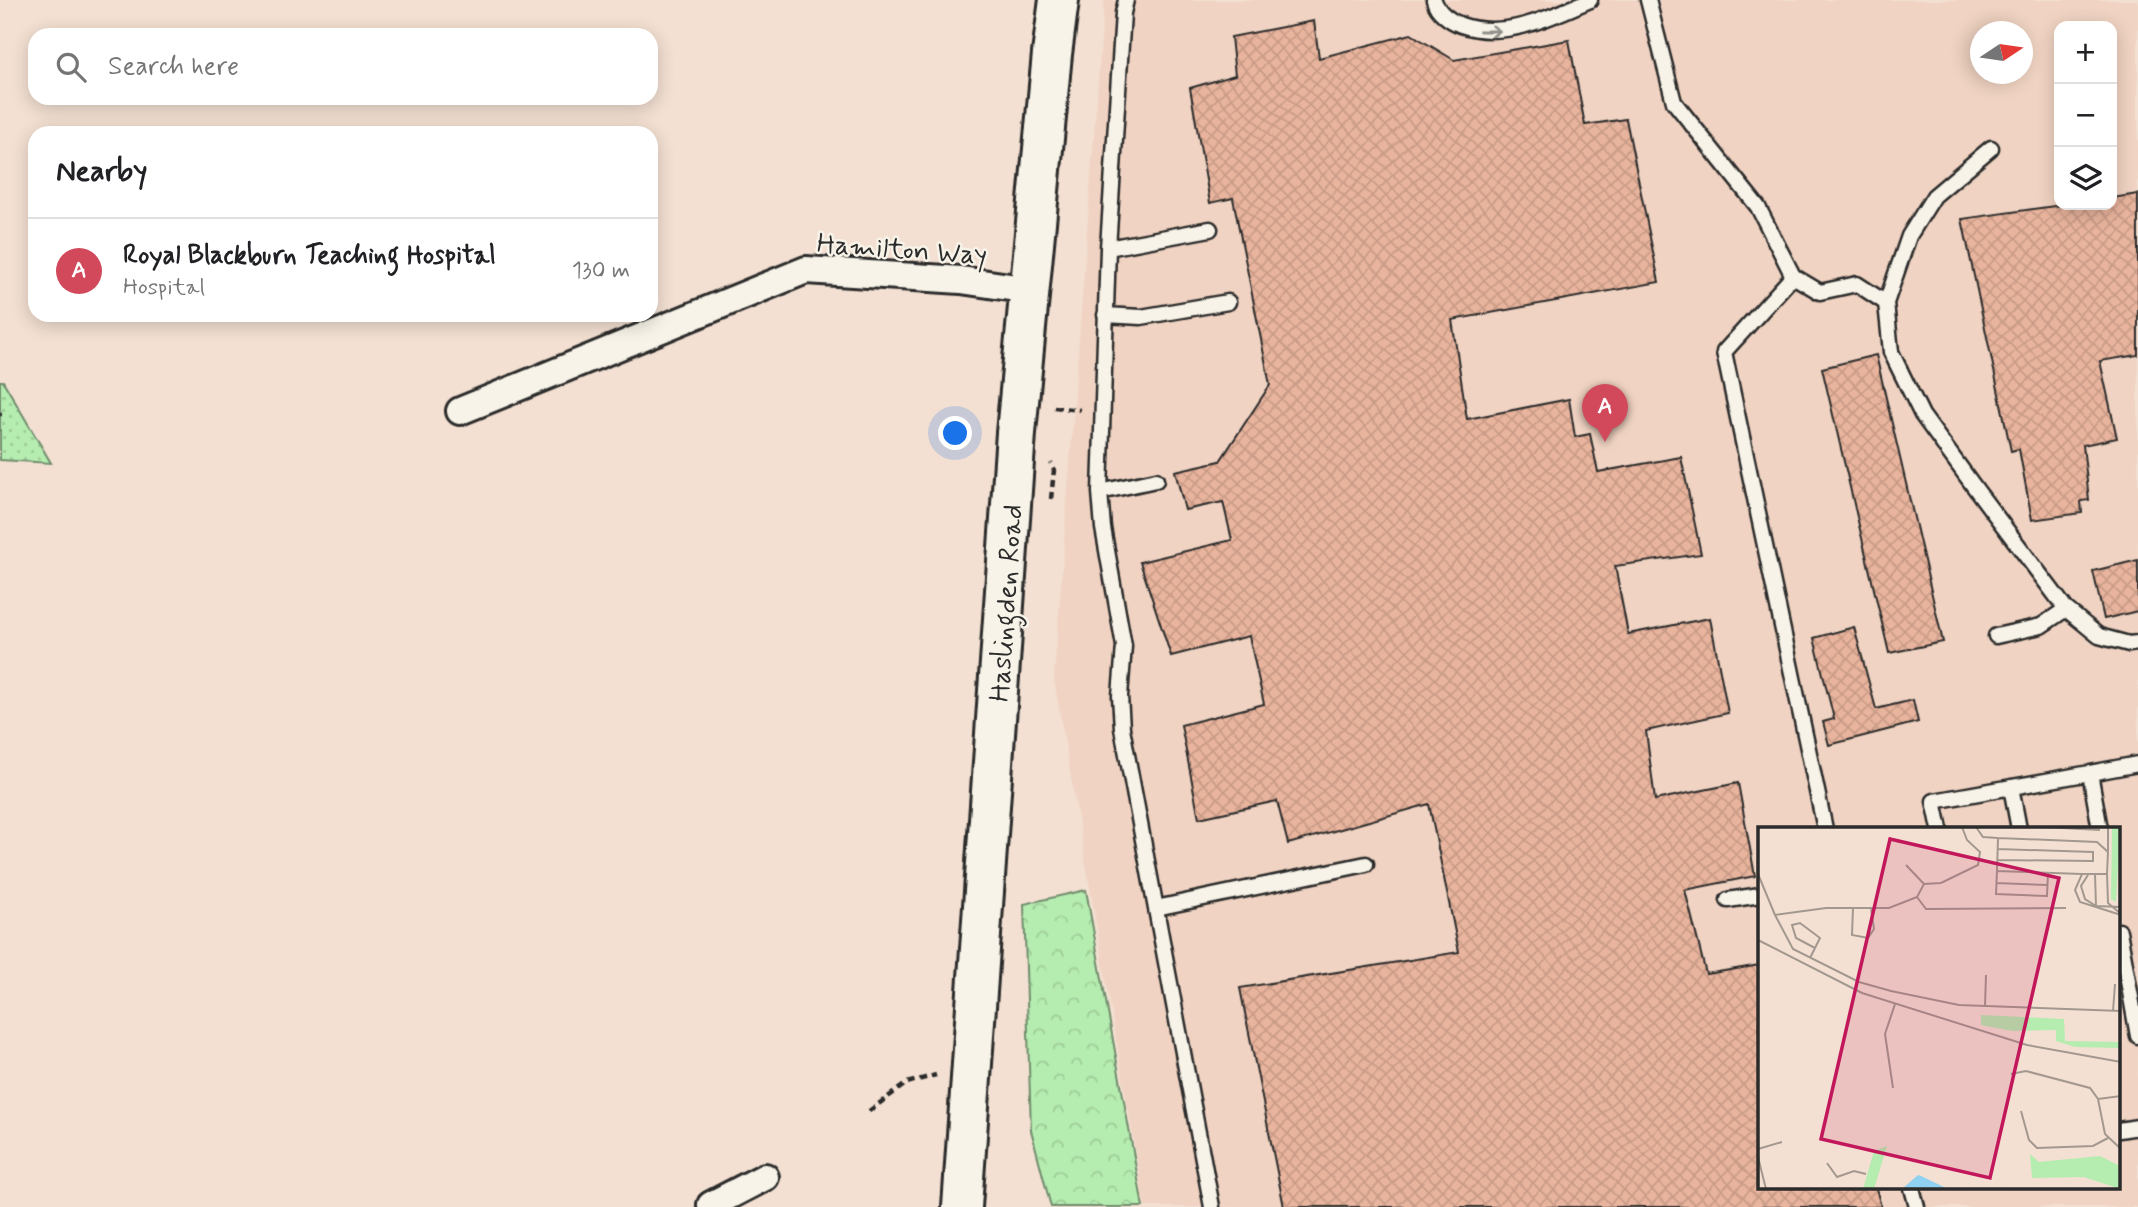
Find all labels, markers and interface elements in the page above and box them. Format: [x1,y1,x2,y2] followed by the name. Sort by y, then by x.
[1970,21,2033,84] north arrow
[2054,21,2117,210] map controls
[2054,21,2117,84] button: +
[1478,24,1501,38] one-way arrow
[28,28,658,105] search box
[52,48,90,86] icon: search
[108,50,239,84] text: Search here
[2054,84,2117,147] button: −
[2054,147,2117,210] button: layers
[56,152,147,191] text: Nearby
[815,226,988,275] street label: Hamilton Way
[123,239,496,273] text: Royal Blackburn Teaching Hospital
[71,256,87,286] text: A
[572,256,630,286] text: 130 m
[123,273,205,303] text: Hospital
[1582,384,1628,442] pin: A
[938,416,972,450] your location
[982,503,1036,703] street label: Haslingden Road
[1758,827,2120,1190] inset map

